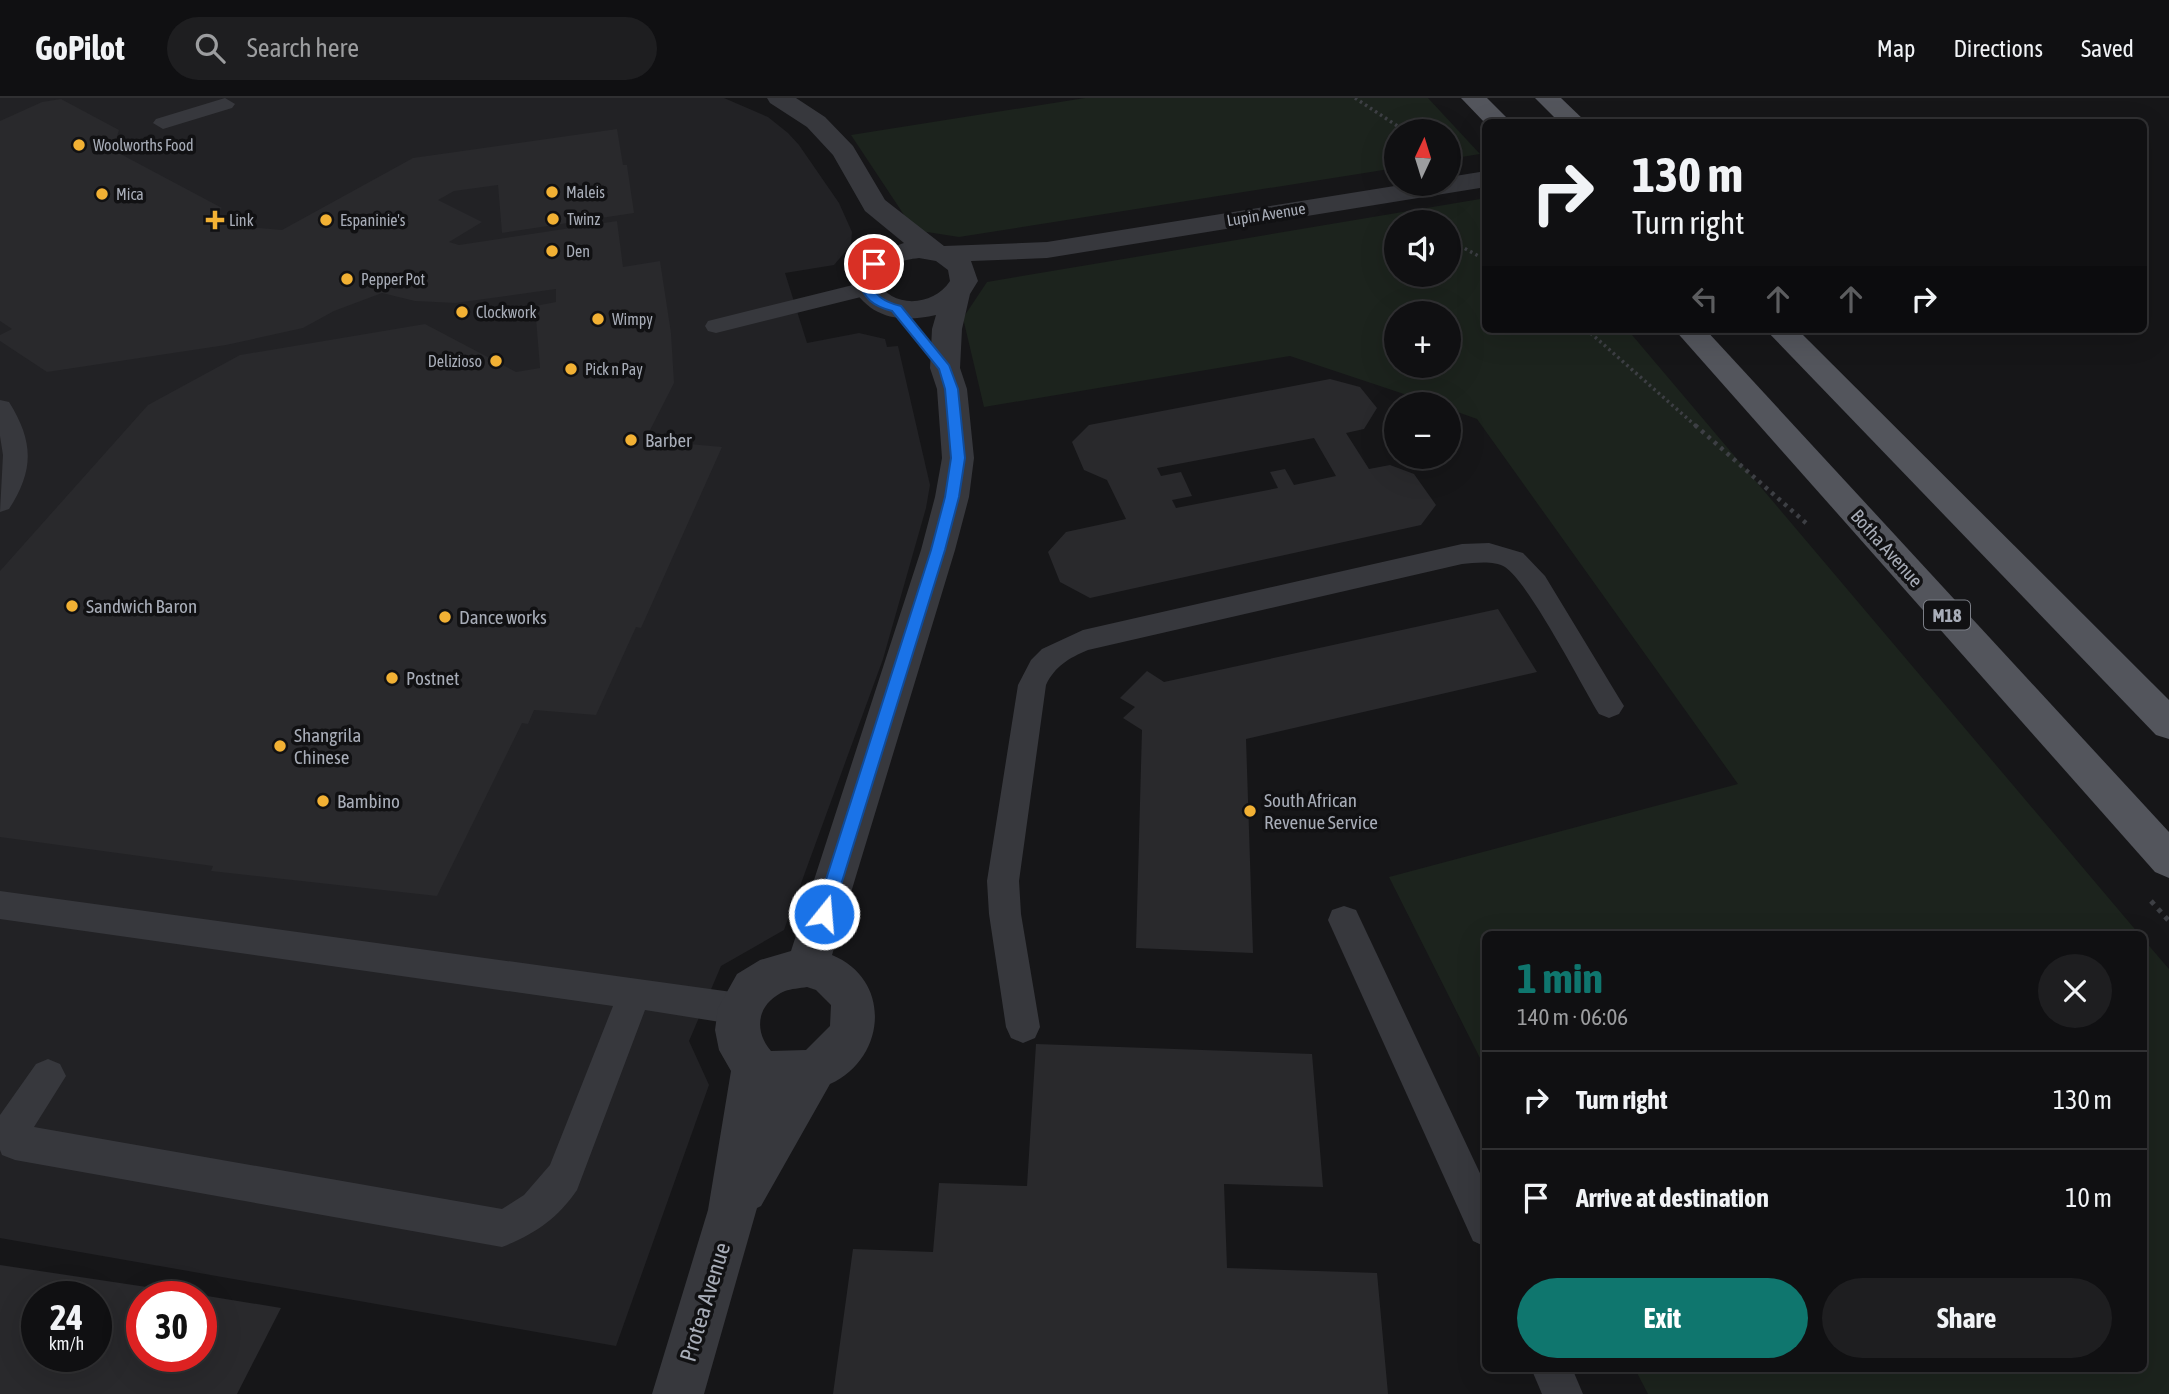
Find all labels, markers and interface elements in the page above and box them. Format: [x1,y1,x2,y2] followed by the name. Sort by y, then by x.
[167,17,657,80] search box
[35,29,125,67] text: GoPilot
[191,29,229,67] icon: search
[247,33,359,63] text: Search here
[1877,35,1915,62] text: Map
[1953,35,2043,62] text: Directions
[2081,35,2134,62] text: Saved
[1384,119,1461,196] north arrow
[1384,119,1461,469] map controls
[93,136,194,154] place label: Woolworths Food
[71,137,87,153] marker: Woolworths Food
[1632,146,1743,202] text: 130 m
[1517,147,1608,238] icon: right
[566,183,605,201] place label: Maleis
[544,184,560,200] marker: Maleis
[116,185,144,203] place label: Mica
[94,186,110,202] marker: Mica
[1225,199,1307,230] street label: Lupin Avenue
[1632,204,1745,241] text: Turn right
[567,210,600,228] place label: Twinz
[1384,210,1461,287] button: sound
[229,211,254,229] place label: Link
[340,211,406,230] place label: Espaninie's
[545,211,561,227] marker: Twinz
[207,212,223,228] marker: Link
[318,212,334,228] marker: Espaninie's
[844,234,904,294] pin
[566,242,590,260] place label: Den
[544,243,560,259] marker: Den
[855,245,893,283] icon: arrive
[361,270,425,289] place label: Pepper Pot
[339,271,355,287] marker: Pepper Pot
[1686,280,1724,318] icon: left
[1759,280,1797,318] icon: ahead
[1832,280,1870,318] icon: ahead
[1905,280,1943,318] icon: right
[1384,301,1461,378] button: +
[476,303,536,321] place label: Clockwork
[454,304,470,320] marker: Clockwork
[612,310,653,329] place label: Wimpy
[590,311,606,327] marker: Wimpy
[428,352,482,370] place label: Delizioso
[488,353,504,369] marker: Delizioso
[585,360,643,379] place label: Pick n Pay
[563,361,579,377] marker: Pick n Pay
[1384,392,1461,469] button: −
[645,429,692,451] place label: Barber
[623,432,639,448] marker: Barber
[1846,505,1928,591] street label: Botha Avenue
[86,595,197,617] place label: Sandwich Baron
[64,598,80,614] marker: Sandwich Baron
[1924,601,1970,630] road number: M18
[459,606,547,628] place label: Dance works
[437,609,453,625] marker: Dance works
[406,667,460,689] place label: Postnet
[384,670,400,686] marker: Postnet
[294,724,361,768] place label: Shangrila Chinese
[272,738,288,754] marker: Shangrila Chinese
[1264,789,1378,833] place label: South African Revenue Service
[337,790,400,812] place label: Bambino
[315,793,331,809] marker: Bambino
[1242,803,1258,819] marker: South African Revenue Service
[787,877,861,951] position arrow
[1517,954,1603,1002] text: 1 min
[2038,954,2112,1028] button: close
[1517,1004,1628,1030] text: 140 m · 06:06
[1517,1081,1555,1119] icon: right
[1576,1085,1667,1115] text: Turn right
[2053,1085,2112,1115] text: 130 m
[1517,1179,1555,1217] icon: arrive
[1576,1183,1769,1213] text: Arrive at destination
[2065,1183,2112,1213] text: 10 m
[675,1239,735,1365] street label: Protea Avenue
[1517,1278,1808,1358] button: Exit
[1822,1278,2112,1358] button: Share
[126,1281,217,1372] speed limit sign: 30
[50,1297,83,1337] text: 24
[49,1333,84,1354] text: km/h

